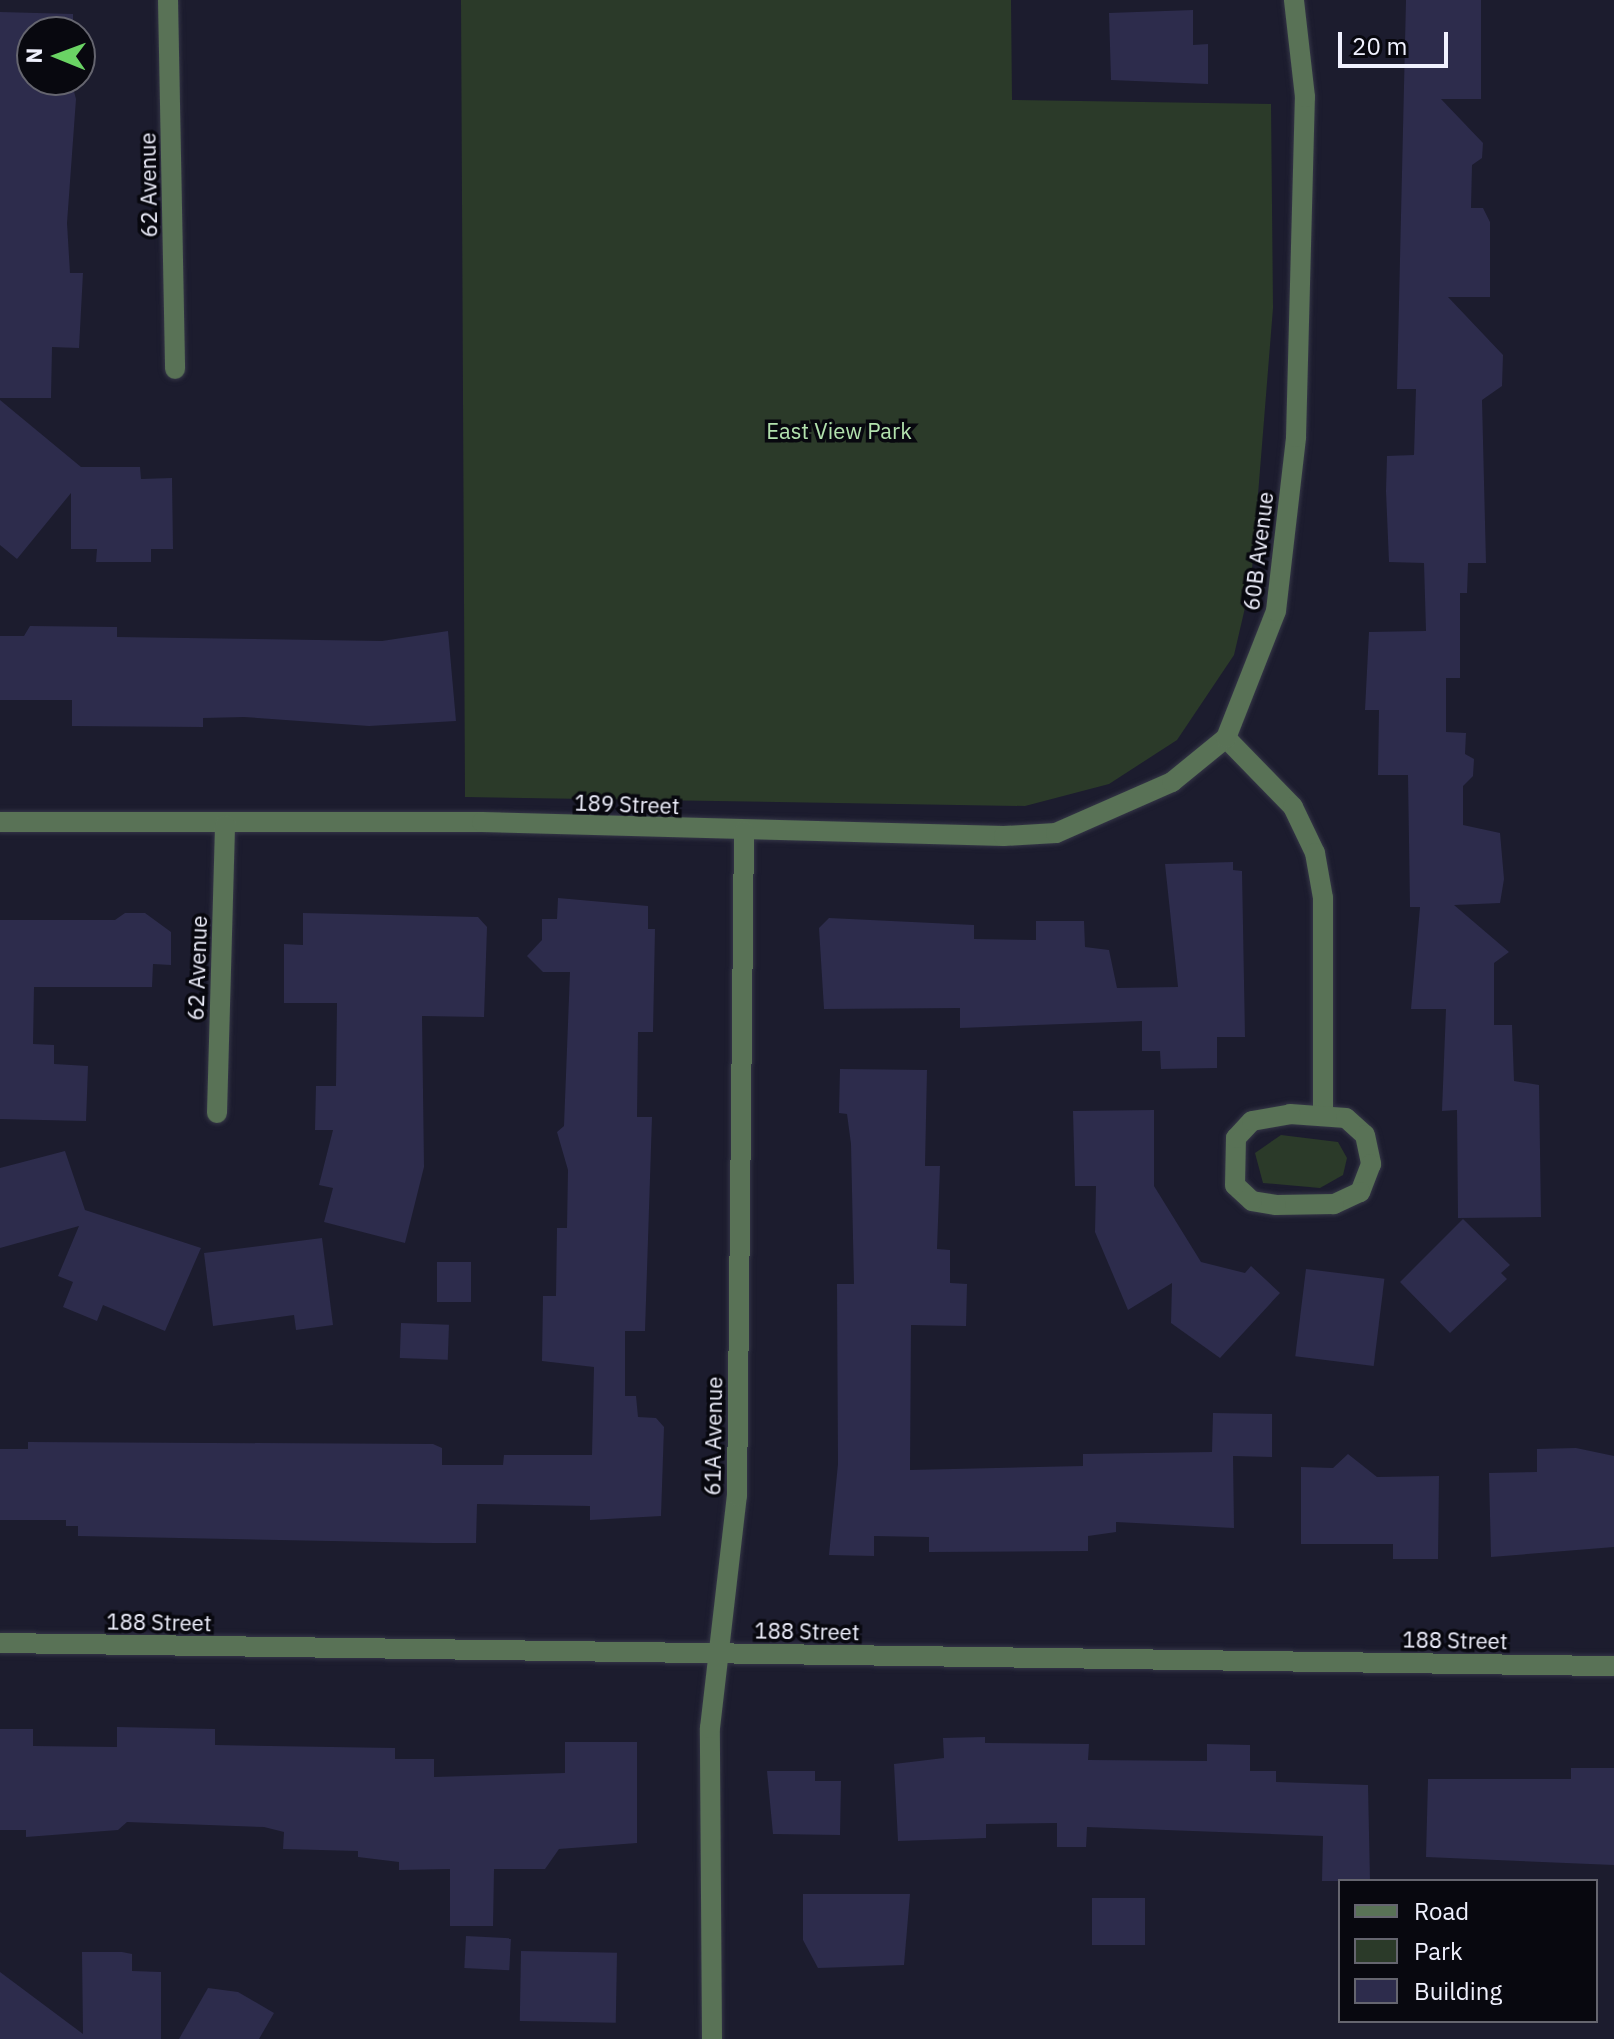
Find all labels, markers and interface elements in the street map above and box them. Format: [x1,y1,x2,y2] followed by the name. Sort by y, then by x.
[16,16,96,96] north arrow
[1342,16,1452,66] scale bar
[1352,30,1407,62] text: 20 m
[19,47,48,64] text: N
[134,132,162,238] street label: 62 Avenue
[766,418,912,444] park label: East View Park
[1238,490,1278,612] street label: 60B Avenue
[574,789,680,819] street label: 189 Street
[182,915,212,1021] street label: 62 Avenue
[699,1376,727,1496] street label: 61A Avenue
[106,1608,212,1636] street label: 188 Street
[754,1617,860,1645] street label: 188 Street
[1402,1626,1508,1654] street label: 188 Street
[1338,1879,1598,2023] legend
[1414,1895,1469,1927] text: Road
[1414,1935,1463,1967] text: Park
[1414,1975,1502,2007] text: Building

